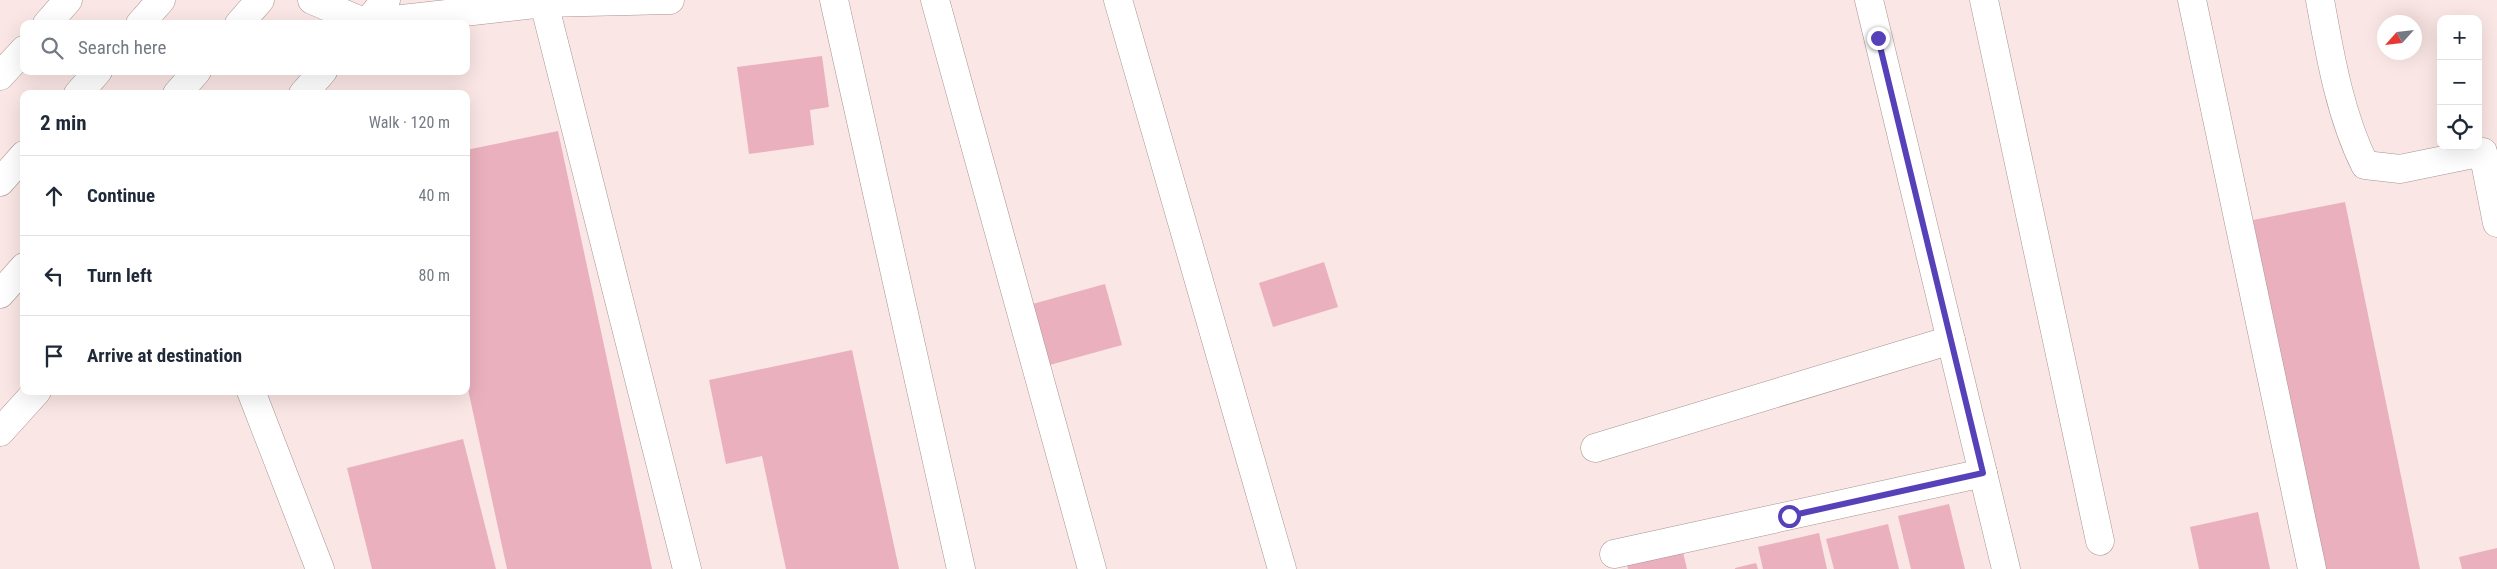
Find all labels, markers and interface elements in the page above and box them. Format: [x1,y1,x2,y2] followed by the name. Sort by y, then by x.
[2377,15,2422,60] north arrow
[2437,15,2482,150] map controls
[2437,15,2482,60] button: +
[20,20,470,75] search box
[1867,27,1890,50] route end
[38,34,66,62] icon: search
[78,36,166,59] text: Search here
[2437,60,2482,105] button: −
[2437,105,2482,150] button: locate
[40,111,87,135] text: 2 min
[369,113,450,132] text: Walk · 120 m
[40,182,68,210] icon: ahead
[87,184,155,207] text: Continue
[418,186,450,205] text: 40 m
[40,262,68,290] icon: left
[87,264,152,287] text: Turn left
[418,266,450,285] text: 80 m
[40,342,68,370] icon: arrive
[87,344,242,367] text: Arrive at destination
[1778,505,1801,528] route start

